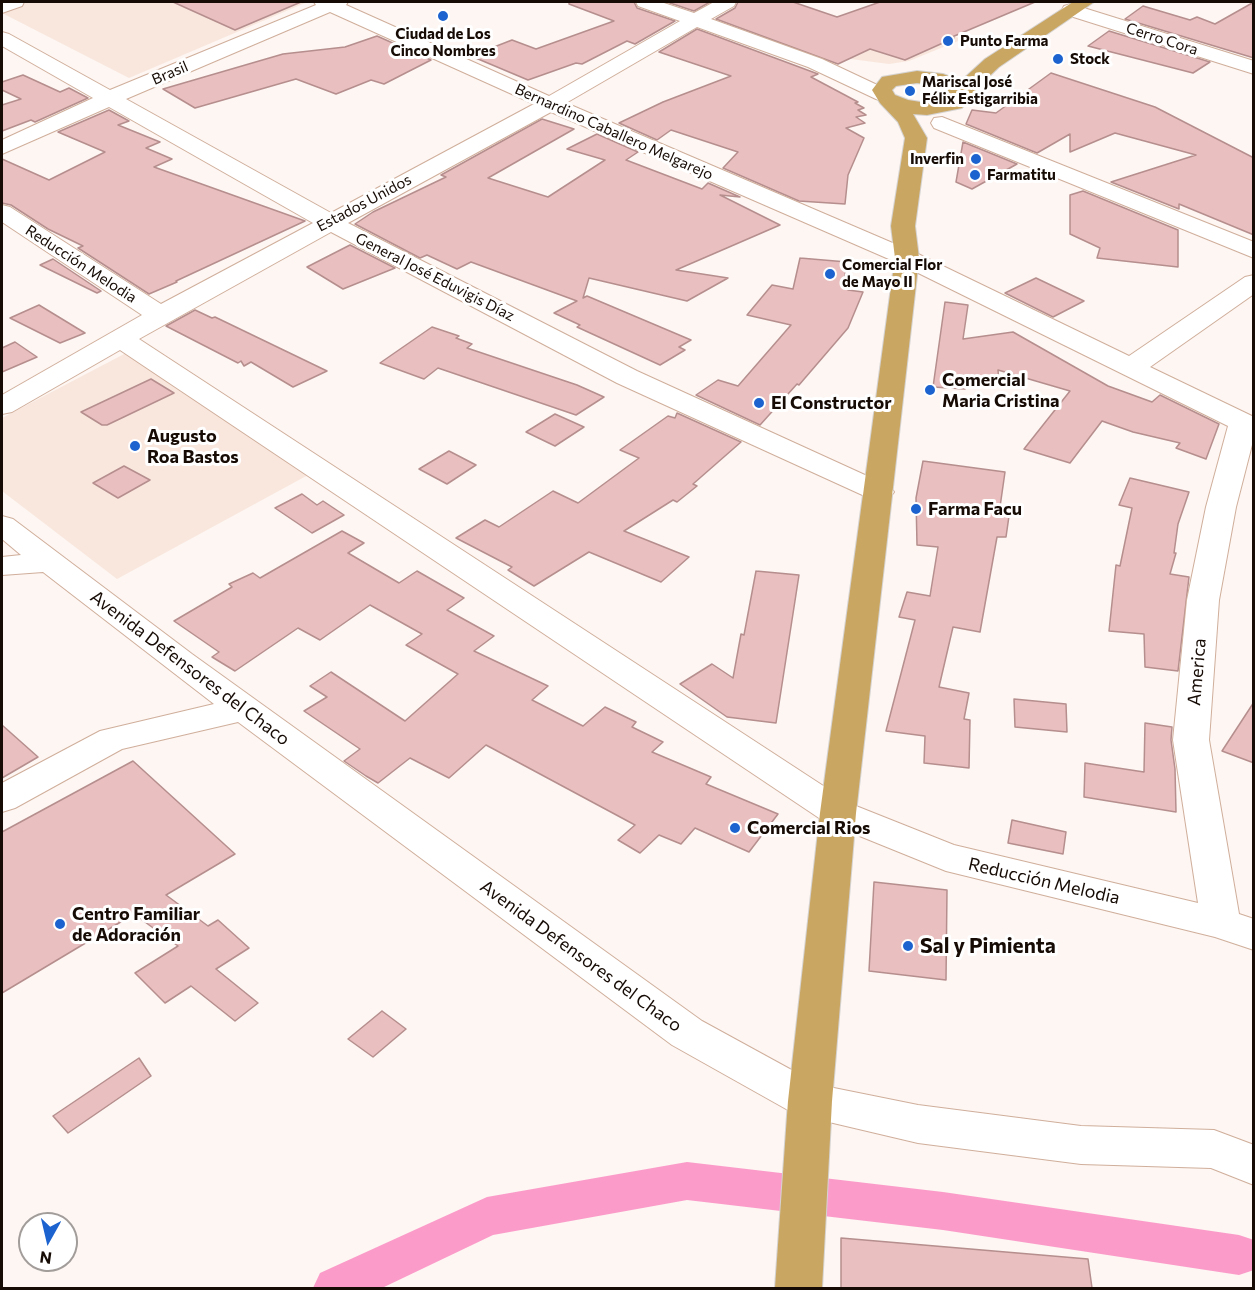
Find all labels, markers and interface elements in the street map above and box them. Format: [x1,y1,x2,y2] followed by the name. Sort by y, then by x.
[436,9,450,23] marker: Ciudad de Los Cinco Nombres
[1124,19,1200,59] street label: Cerro Cora
[390,25,496,60] place label: Ciudad de Los Cinco Nombres
[960,32,1049,50] place label: Punto Farma
[941,34,955,48] marker: Punto Farma
[1070,50,1110,68] place label: Stock
[1051,52,1065,66] marker: Stock
[149,57,191,89] street label: Brasil
[922,73,1038,108] place label: Mariscal José Félix Estigarribia
[512,80,716,184] street label: Bernardino Caballero Melgarejo
[903,84,917,98] marker: Mariscal José Félix Estigarribia
[910,150,964,168] place label: Inverfin
[969,152,983,166] marker: Inverfin
[987,166,1056,184] place label: Farmatitu
[968,168,982,182] marker: Farmatitu
[314,171,414,235] street label: Estados Unidos
[22,221,140,307] street label: Reducción Melodia
[353,229,517,325] street label: General José Eduvigis Díaz
[842,256,942,291] place label: Comercial Flor de Mayo II
[823,267,837,281] marker: Comercial Flor de Mayo II
[942,369,1060,412] place label: Comercial Maria Cristina
[923,383,937,397] marker: Comercial Maria Cristina
[771,392,892,414] place label: El Constructor
[752,396,766,410] marker: El Constructor
[147,425,239,468] place label: Augusto Roa Bastos
[128,439,142,453] marker: Augusto Roa Bastos
[928,498,1022,520] place label: Farma Facu
[909,502,923,516] marker: Farma Facu
[86,586,294,750] street label: Avenida Defensores del Chaco
[1183,637,1211,707] street label: America
[747,817,870,839] place label: Comercial Rios
[728,821,742,835] marker: Comercial Rios
[966,853,1122,909] street label: Reducción Melodia
[476,876,686,1036] street label: Avenida Defensores del Chaco
[72,903,200,946] place label: Centro Familiar de Adoración
[53,917,67,931] marker: Centro Familiar de Adoración
[920,933,1056,959] place label: Sal y Pimienta
[901,939,915,953] marker: Sal y Pimienta
[18,1212,78,1272] north arrow
[38,1248,53,1269] text: N

